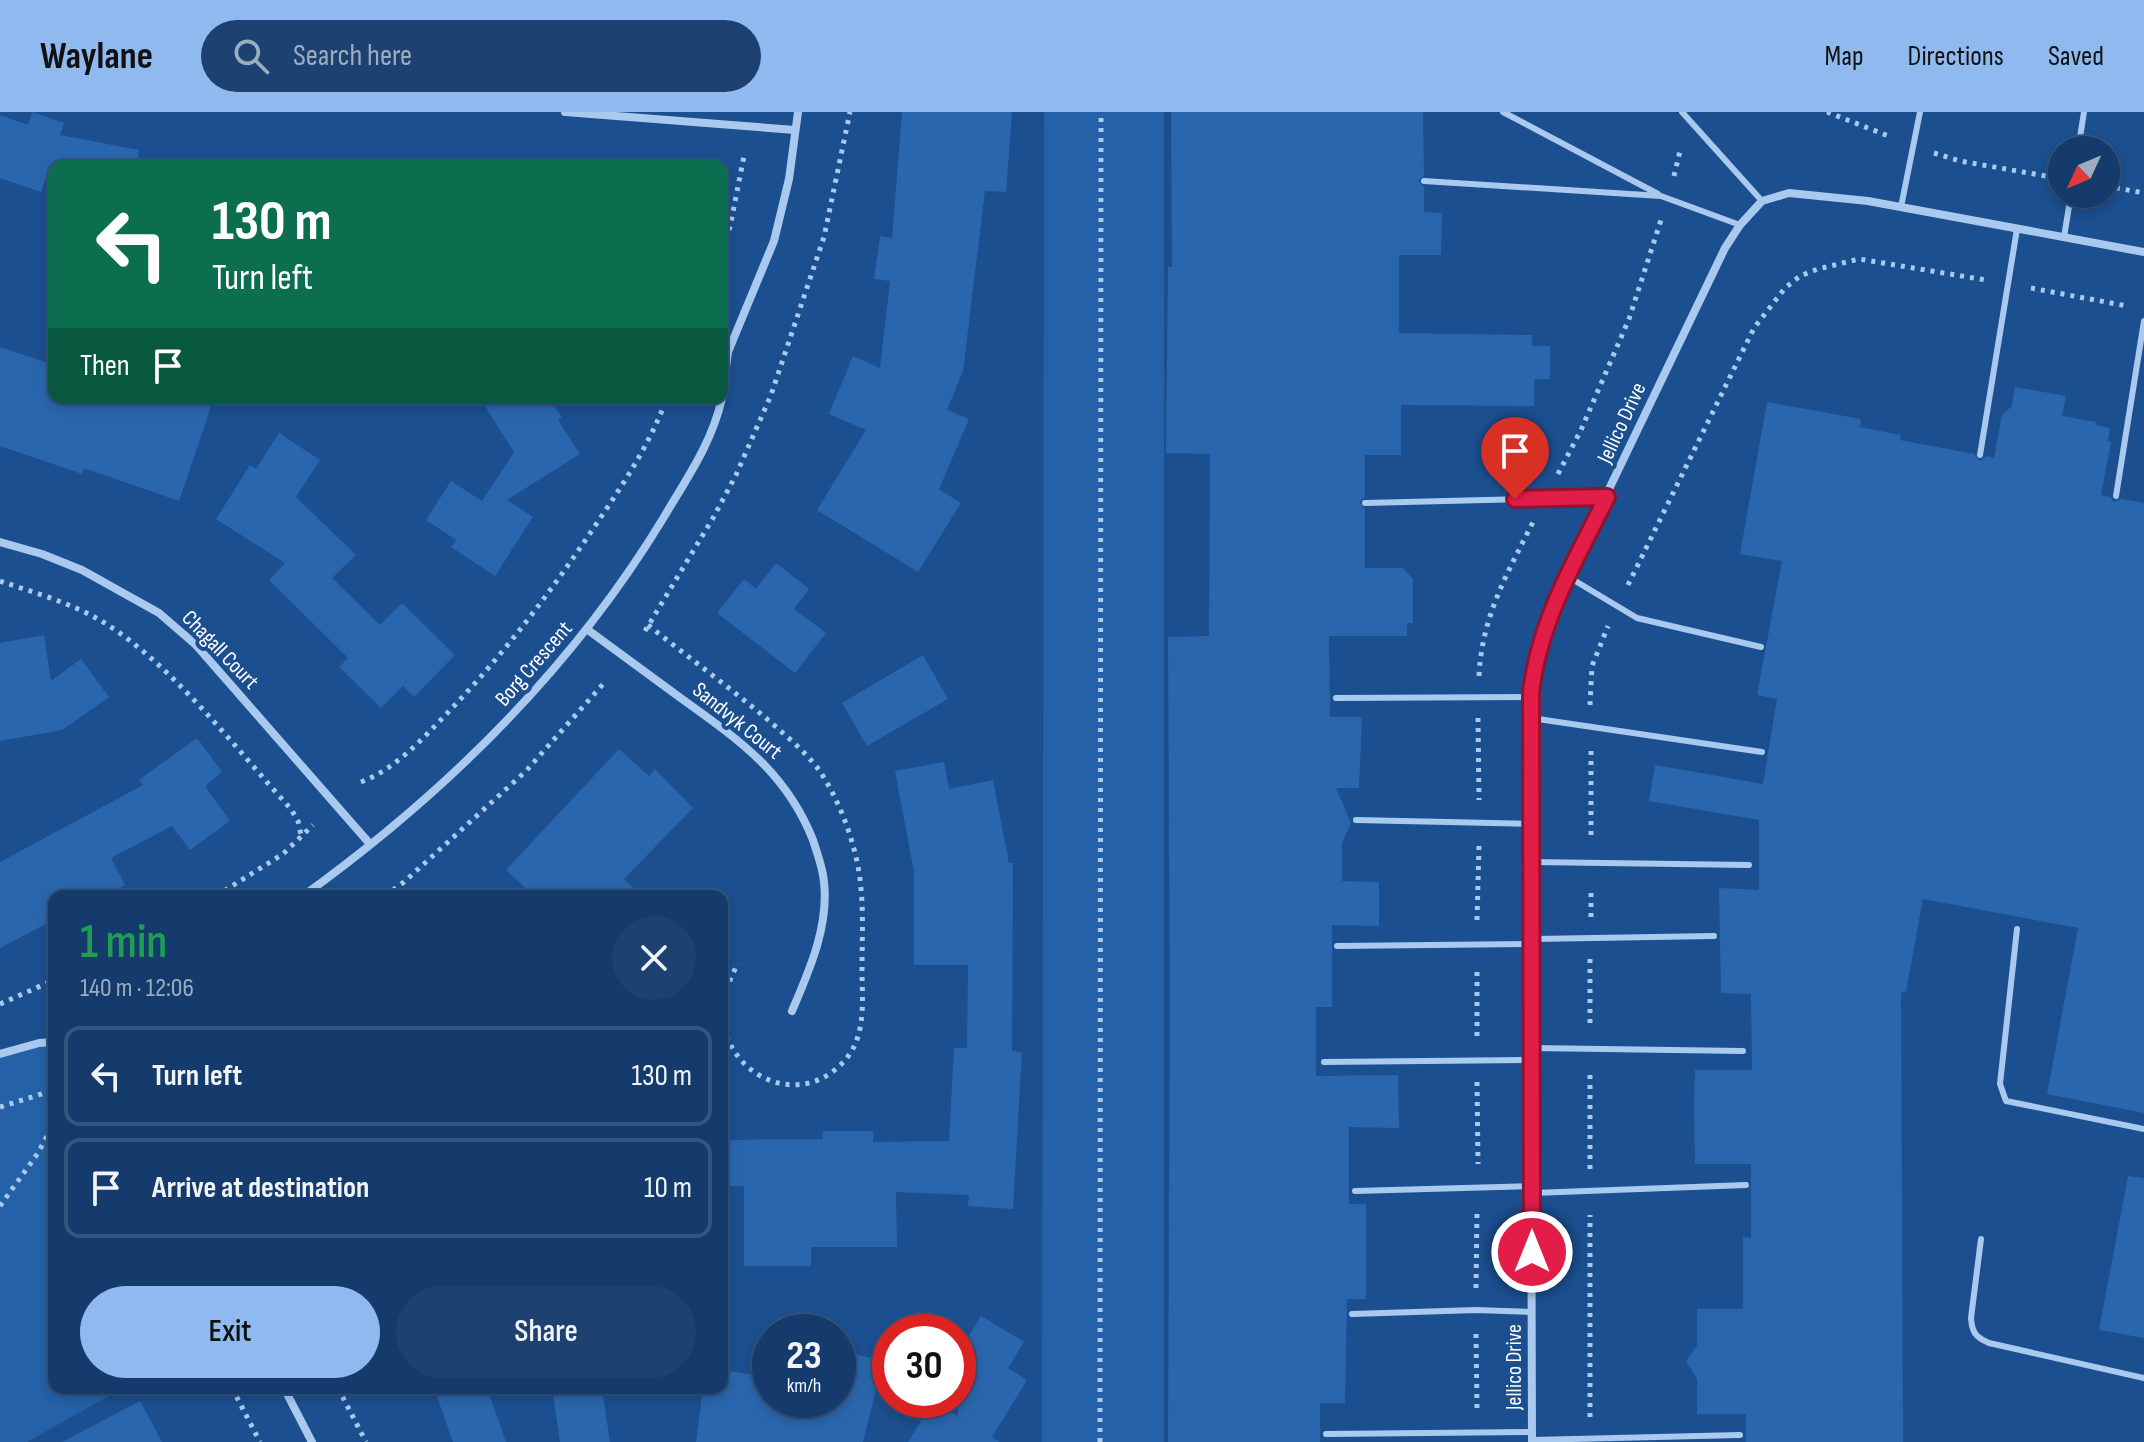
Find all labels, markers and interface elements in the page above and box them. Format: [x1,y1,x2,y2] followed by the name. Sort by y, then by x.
[201,20,761,92] search box
[40,34,153,79] text: Waylane
[229,34,273,78] icon: search
[293,38,412,74] text: Search here
[1825,40,1864,73] text: Map
[1908,40,2004,73] text: Directions
[2048,40,2104,73] text: Saved
[2048,136,2120,208] north arrow
[2048,136,2120,208] map controls
[212,189,332,256] text: 130 m
[80,192,184,296] icon: left
[212,257,313,300] text: Turn left
[146,344,190,388] icon: arrive
[80,348,130,384] text: Then
[1591,378,1652,469] street label: Jellico Drive
[1481,417,1549,499] pin
[1493,429,1537,473] icon: arrive
[176,605,264,695] street label: Chagall Court
[490,616,579,712] street label: Borg Crescent
[687,677,787,765] street label: Sandvyk Court
[80,914,167,971] text: 1 min
[612,916,696,1000] button: close
[80,973,194,1004] text: 140 m · 12:06
[84,1054,128,1098] icon: left
[152,1058,242,1094] text: Turn left
[632,1058,692,1094] text: 130 m
[84,1166,128,1210] icon: arrive
[152,1170,369,1206] text: Arrive at destination
[644,1170,692,1206] text: 10 m
[1490,1210,1574,1294] position arrow
[80,1286,380,1378] button: Exit
[396,1286,696,1378] button: Share
[872,1314,976,1418] speed limit sign: 30
[1501,1324,1528,1411] street label: Jellico Drive
[786,1332,822,1380] text: 23
[787,1374,821,1398] text: km/h

